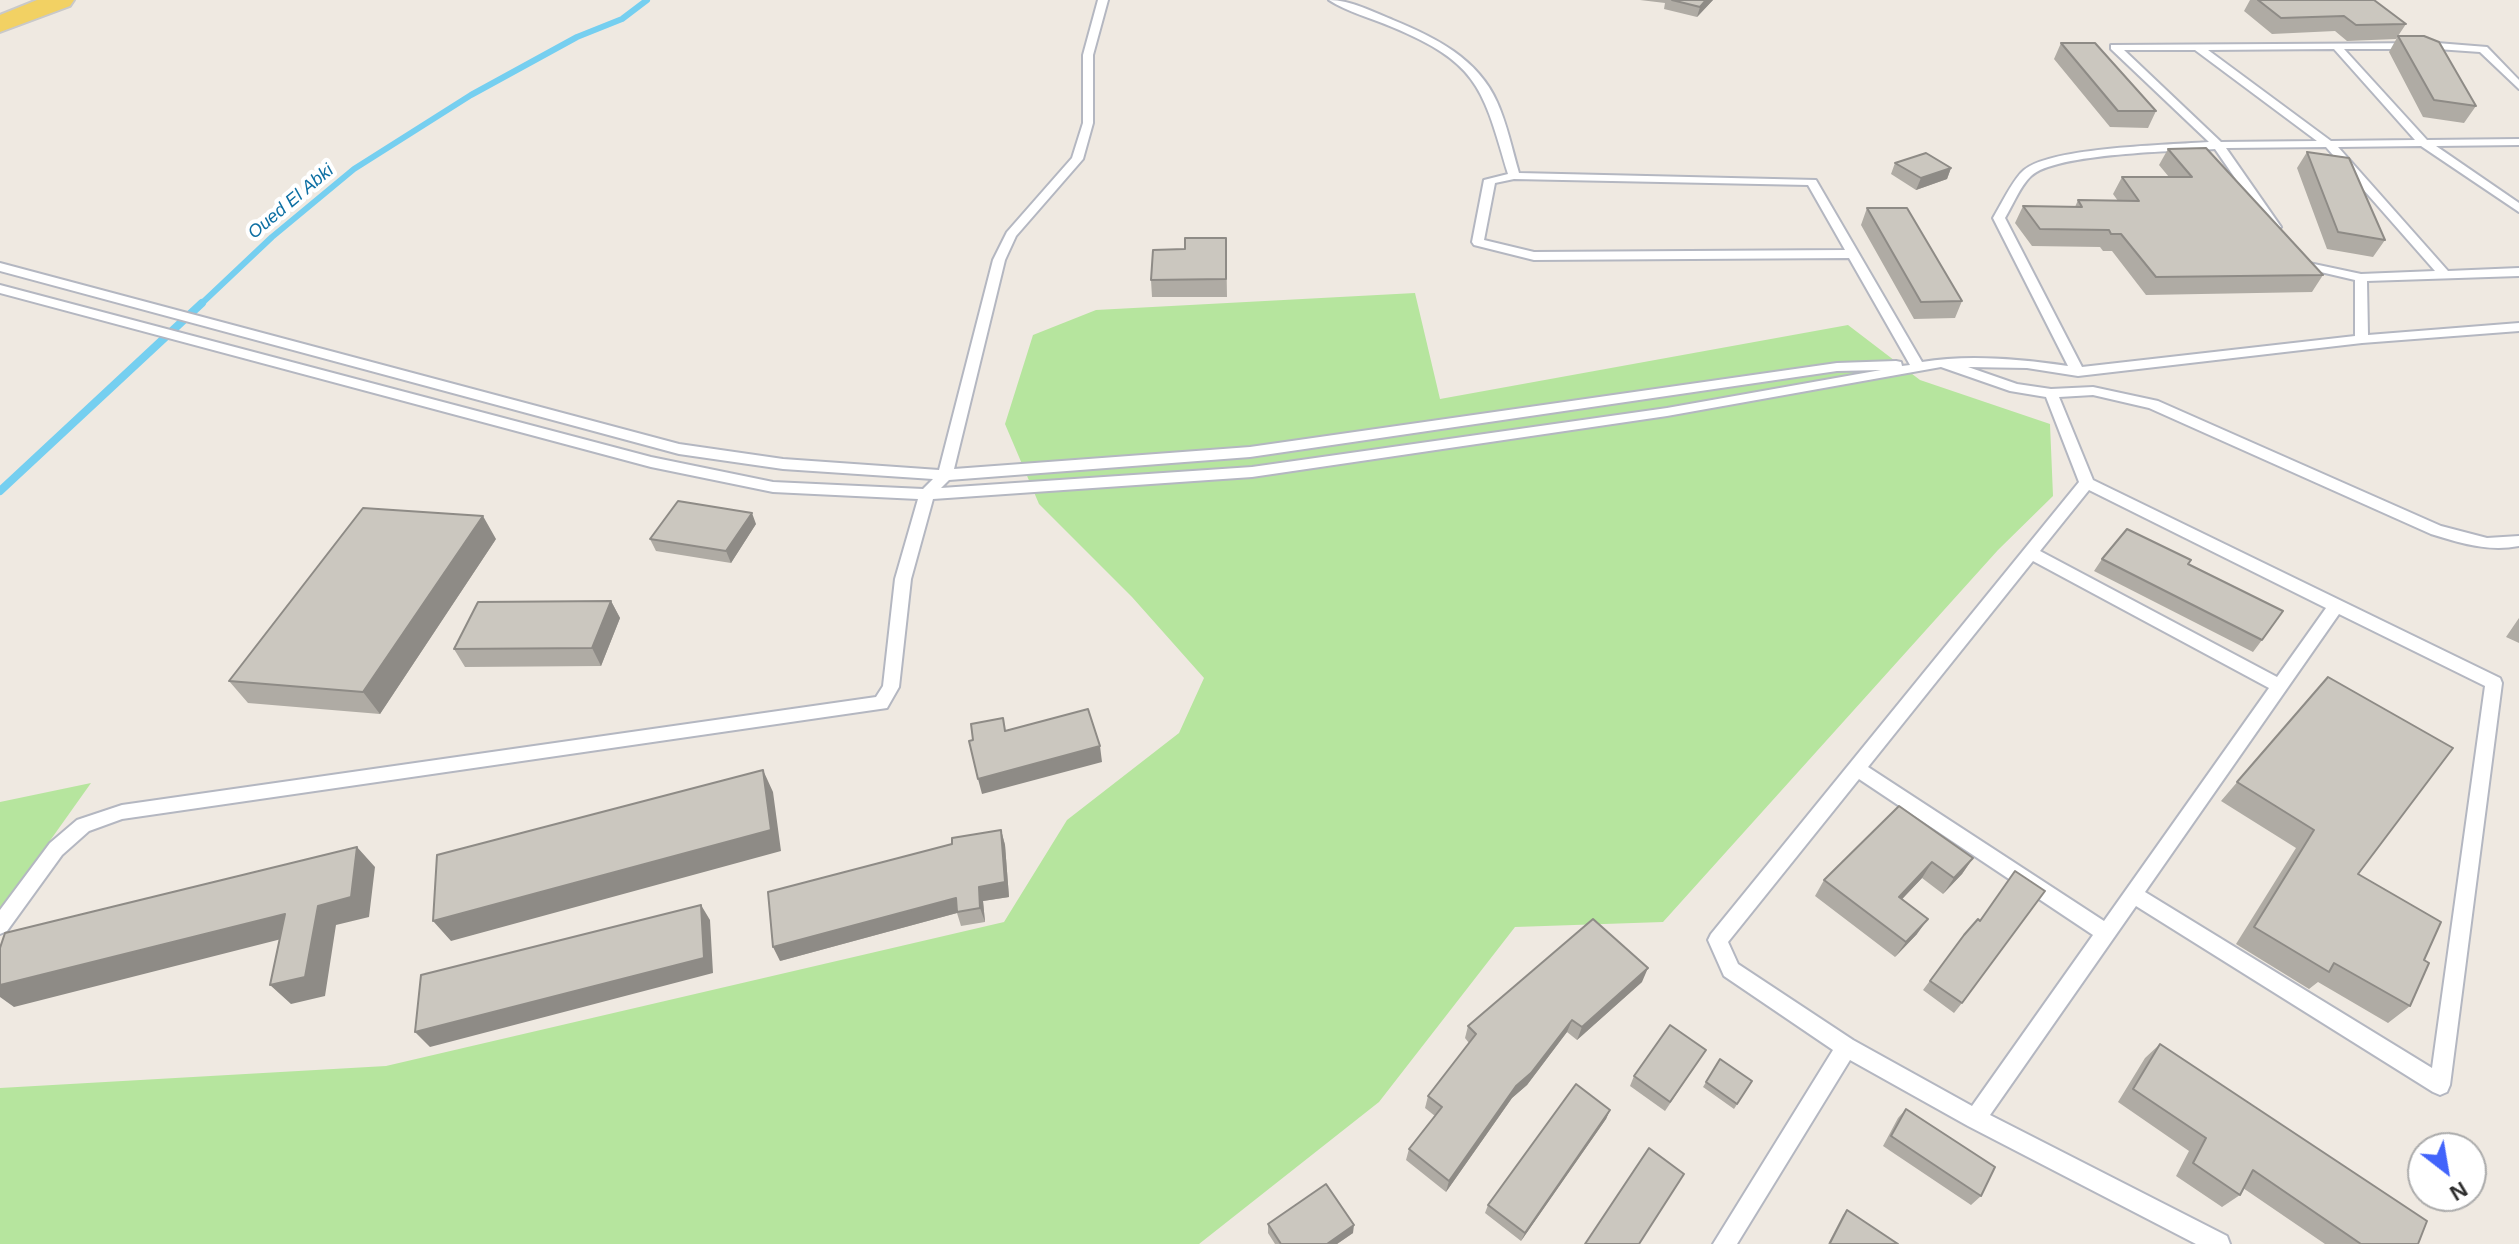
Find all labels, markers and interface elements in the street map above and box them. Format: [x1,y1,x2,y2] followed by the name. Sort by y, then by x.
[244,160,338,244] water label: Oued El Abki
[2407,1132,2487,1212] north arrow
[2445,1176,2472,1206] text: N

